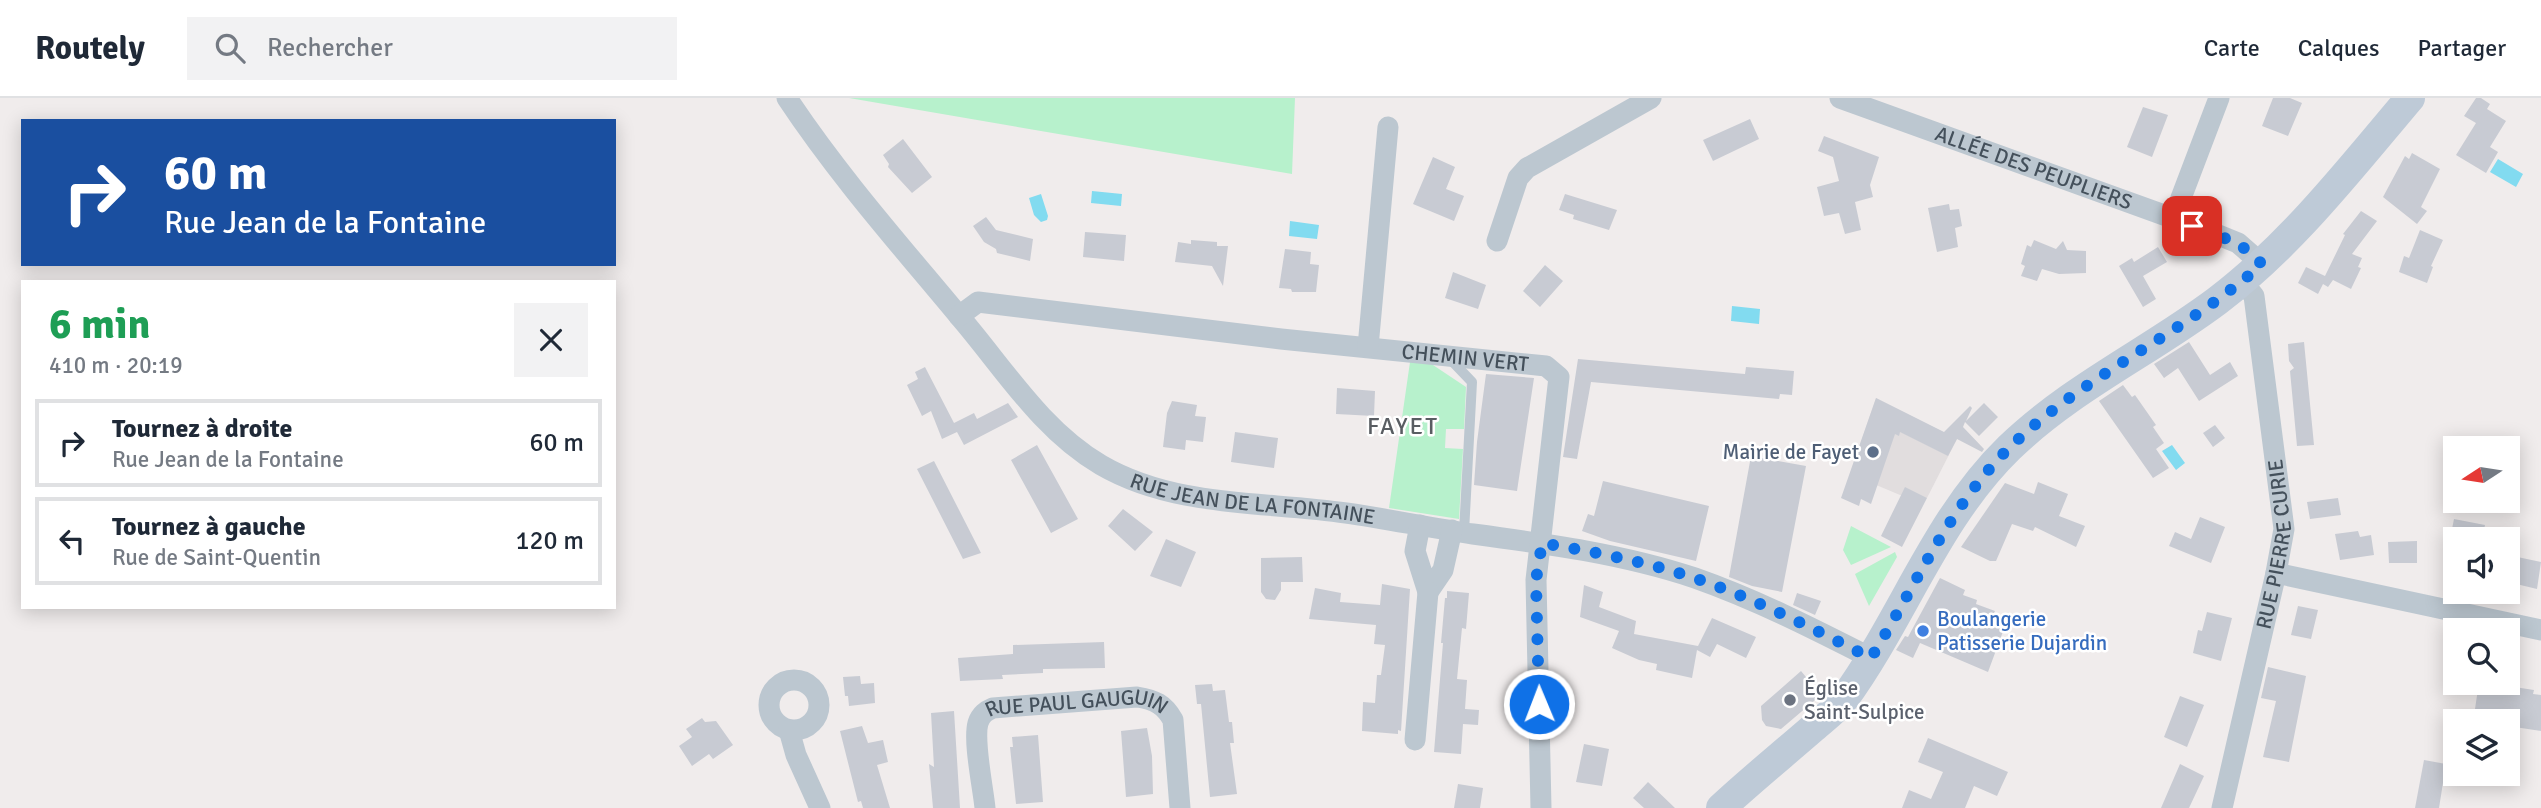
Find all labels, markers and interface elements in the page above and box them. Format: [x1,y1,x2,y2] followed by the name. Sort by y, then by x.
[187,17,677,80] search box
[35,28,145,69] text: Routely
[211,29,249,67] icon: search
[267,32,393,64] text: Rechercher
[2204,33,2260,63] text: Carte
[2298,33,2379,63] text: Calques
[2417,33,2506,63] text: Partager
[1932,121,2136,215] street label: ALLÉE DES PEUPLIERS
[164,143,267,203] text: 60 m
[49,147,140,238] icon: right
[2162,196,2222,256] pin
[164,203,486,242] text: Rue Jean de la Fontaine
[2173,207,2211,245] icon: arrive
[49,299,150,350] text: 6 min
[514,303,588,377] button: close
[1400,338,1531,377] street label: CHEMIN VERT
[49,351,183,380] text: 410 m · 20:19
[1367,411,1439,441] district label: FAYET
[112,413,292,445] text: Tournez à droite
[53,424,91,462] icon: right
[529,427,584,459] text: 60 m
[2443,436,2520,513] north arrow
[2443,436,2520,786] map controls
[1722,439,1859,465] place label: Mairie de Fayet
[1865,444,1881,460] marker: Mairie de Fayet
[112,445,344,474] text: Rue Jean de la Fontaine
[2251,458,2297,632] street label: RUE PIERRE CURIE
[1126,467,1377,530] street label: RUE JEAN DE LA FONTAINE
[112,511,306,543] text: Tournez à gauche
[53,522,91,560] icon: left
[515,525,584,557] text: 120 m
[2443,527,2520,604] button: sound
[112,543,321,572] text: Rue de Saint-Quentin
[1937,606,2107,656] place label: Boulangerie Patisserie Dujardin
[2443,618,2520,695] button: search
[1915,623,1931,639] marker: Boulangerie Patisserie Dujardin
[1502,667,1576,741] position arrow
[1804,675,1925,725] place label: Église Saint-Sulpice
[981,684,1173,723] street label: RUE PAUL GAUGUIN
[1782,692,1798,708] marker: Église Saint-Sulpice
[2443,709,2520,786] button: layers

